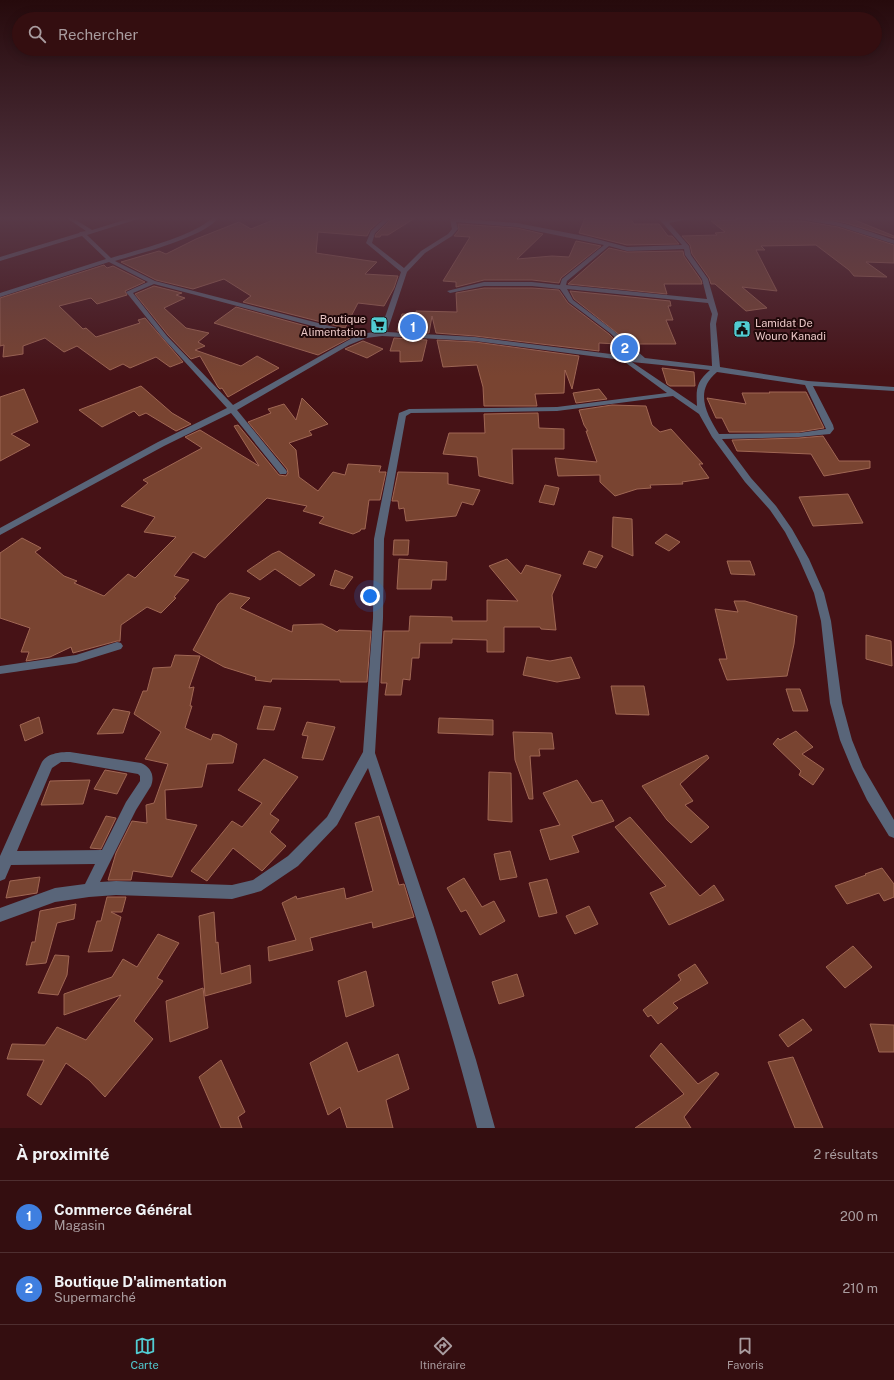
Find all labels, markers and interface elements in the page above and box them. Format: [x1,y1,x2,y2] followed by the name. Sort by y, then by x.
[12,12,882,56] search box
[26,23,48,45] icon: search
[58,26,138,43] text: Rechercher
[400,312,426,342] pin: 1
[301,313,366,338] place label: Boutique Alimentation
[369,315,389,335] supermarket icon: Boutique Alimentation
[755,317,826,342] place label: Lamidat De Wouro Kanadi
[732,319,752,339] public building icon: Lamidat De Wouro Kanadi
[612,333,638,363] pin: 2
[360,586,380,606] your location
[16,1144,110,1164] text: À proximité
[814,1147,878,1162] text: 2 résultats
[54,1201,192,1218] text: Commerce Général
[26,1209,32,1224] text: 1
[840,1209,878,1224] text: 200 m
[54,1218,105,1233] text: Magasin
[54,1273,227,1290] text: Boutique D'alimentation
[25,1281,33,1296] text: 2
[843,1281,878,1296] text: 210 m
[54,1290,136,1305] text: Supermarché
[131,1335,159,1371] tab: Carte
[420,1335,466,1371] tab: Itinéraire
[727,1335,763,1371] tab: Favoris

